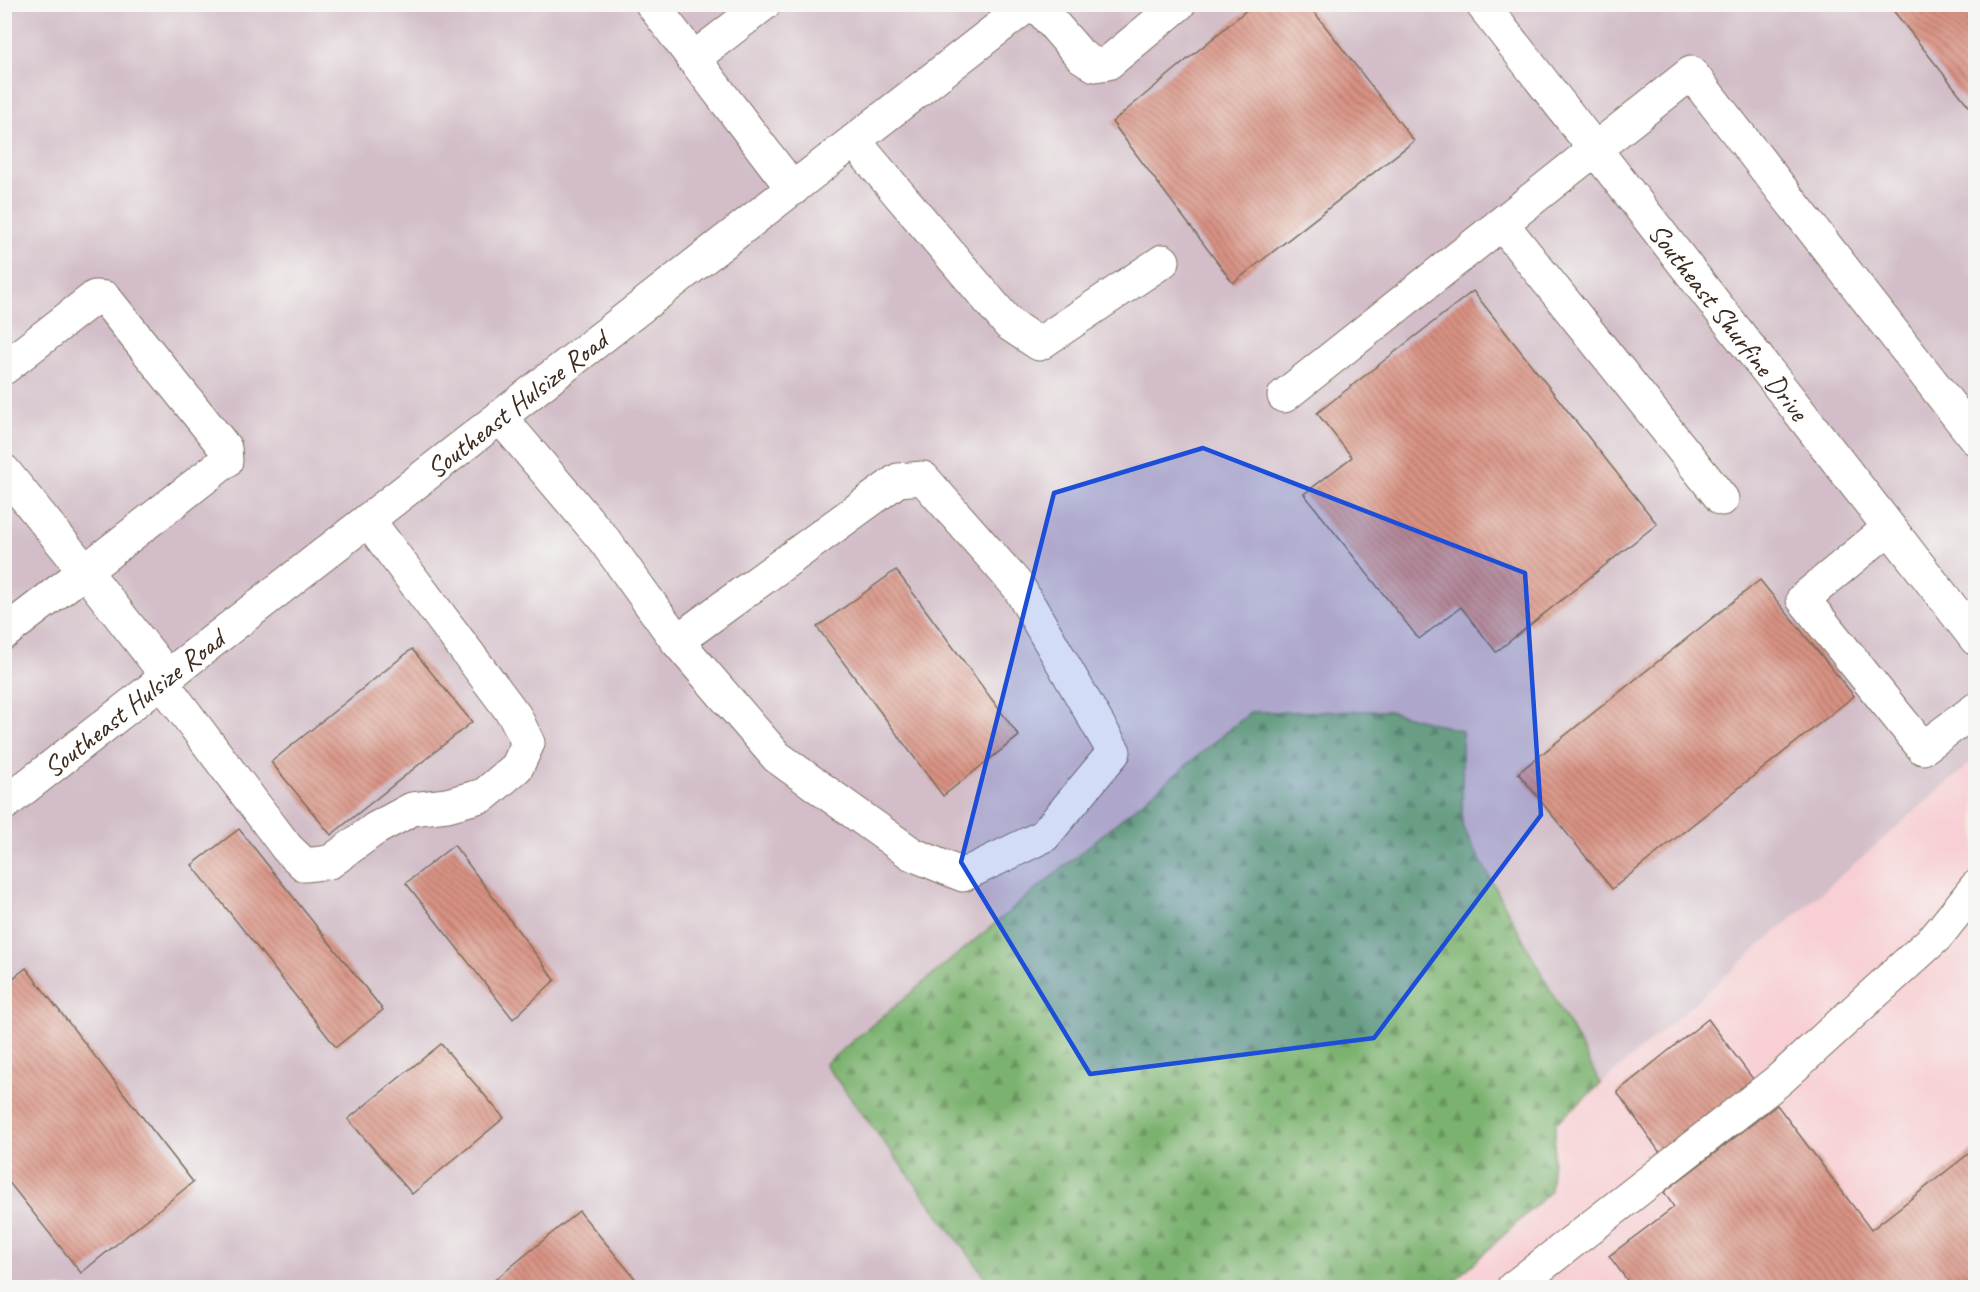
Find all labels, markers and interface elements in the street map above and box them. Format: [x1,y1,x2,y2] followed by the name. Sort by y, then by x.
[1641,216,1817,429] street label: Southeast Shurfine Drive
[419,320,617,486] street label: Southeast Hulsize Road
[36,620,234,785] street label: Southeast Hulsize Road

